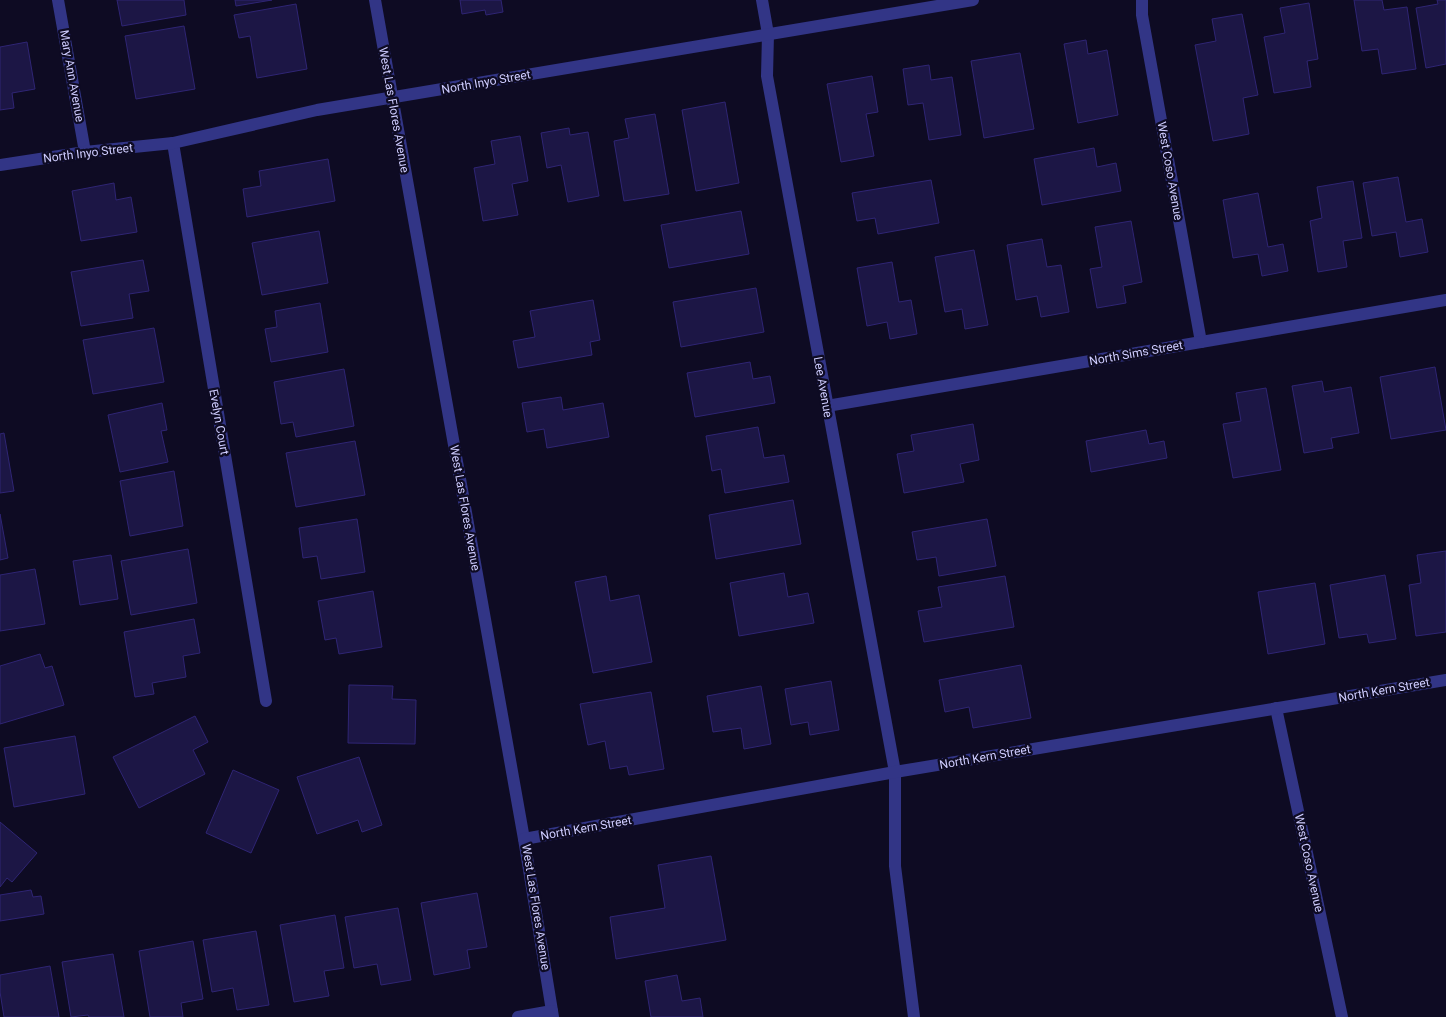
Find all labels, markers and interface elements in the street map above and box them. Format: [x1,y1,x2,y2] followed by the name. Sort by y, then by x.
[57,29,87,123] street label: Mary Ann Avenue
[376,46,412,174] street label: West Las Flores Avenue
[440,67,532,97] street label: North Inyo Street
[1154,121,1186,221] street label: West Coso Avenue
[42,141,134,165] street label: North Inyo Street
[1088,338,1184,368] street label: North Sims Street
[811,356,835,418] street label: Lee Avenue
[206,388,232,456] street label: Evelyn Court
[447,444,483,572] street label: West Las Flores Avenue
[1337,675,1431,705] street label: North Kern Street
[938,742,1032,772] street label: North Kern Street
[539,813,633,843] street label: North Kern Street
[1292,813,1326,913] street label: West Coso Avenue
[519,843,553,971] street label: West Las Flores Avenue

